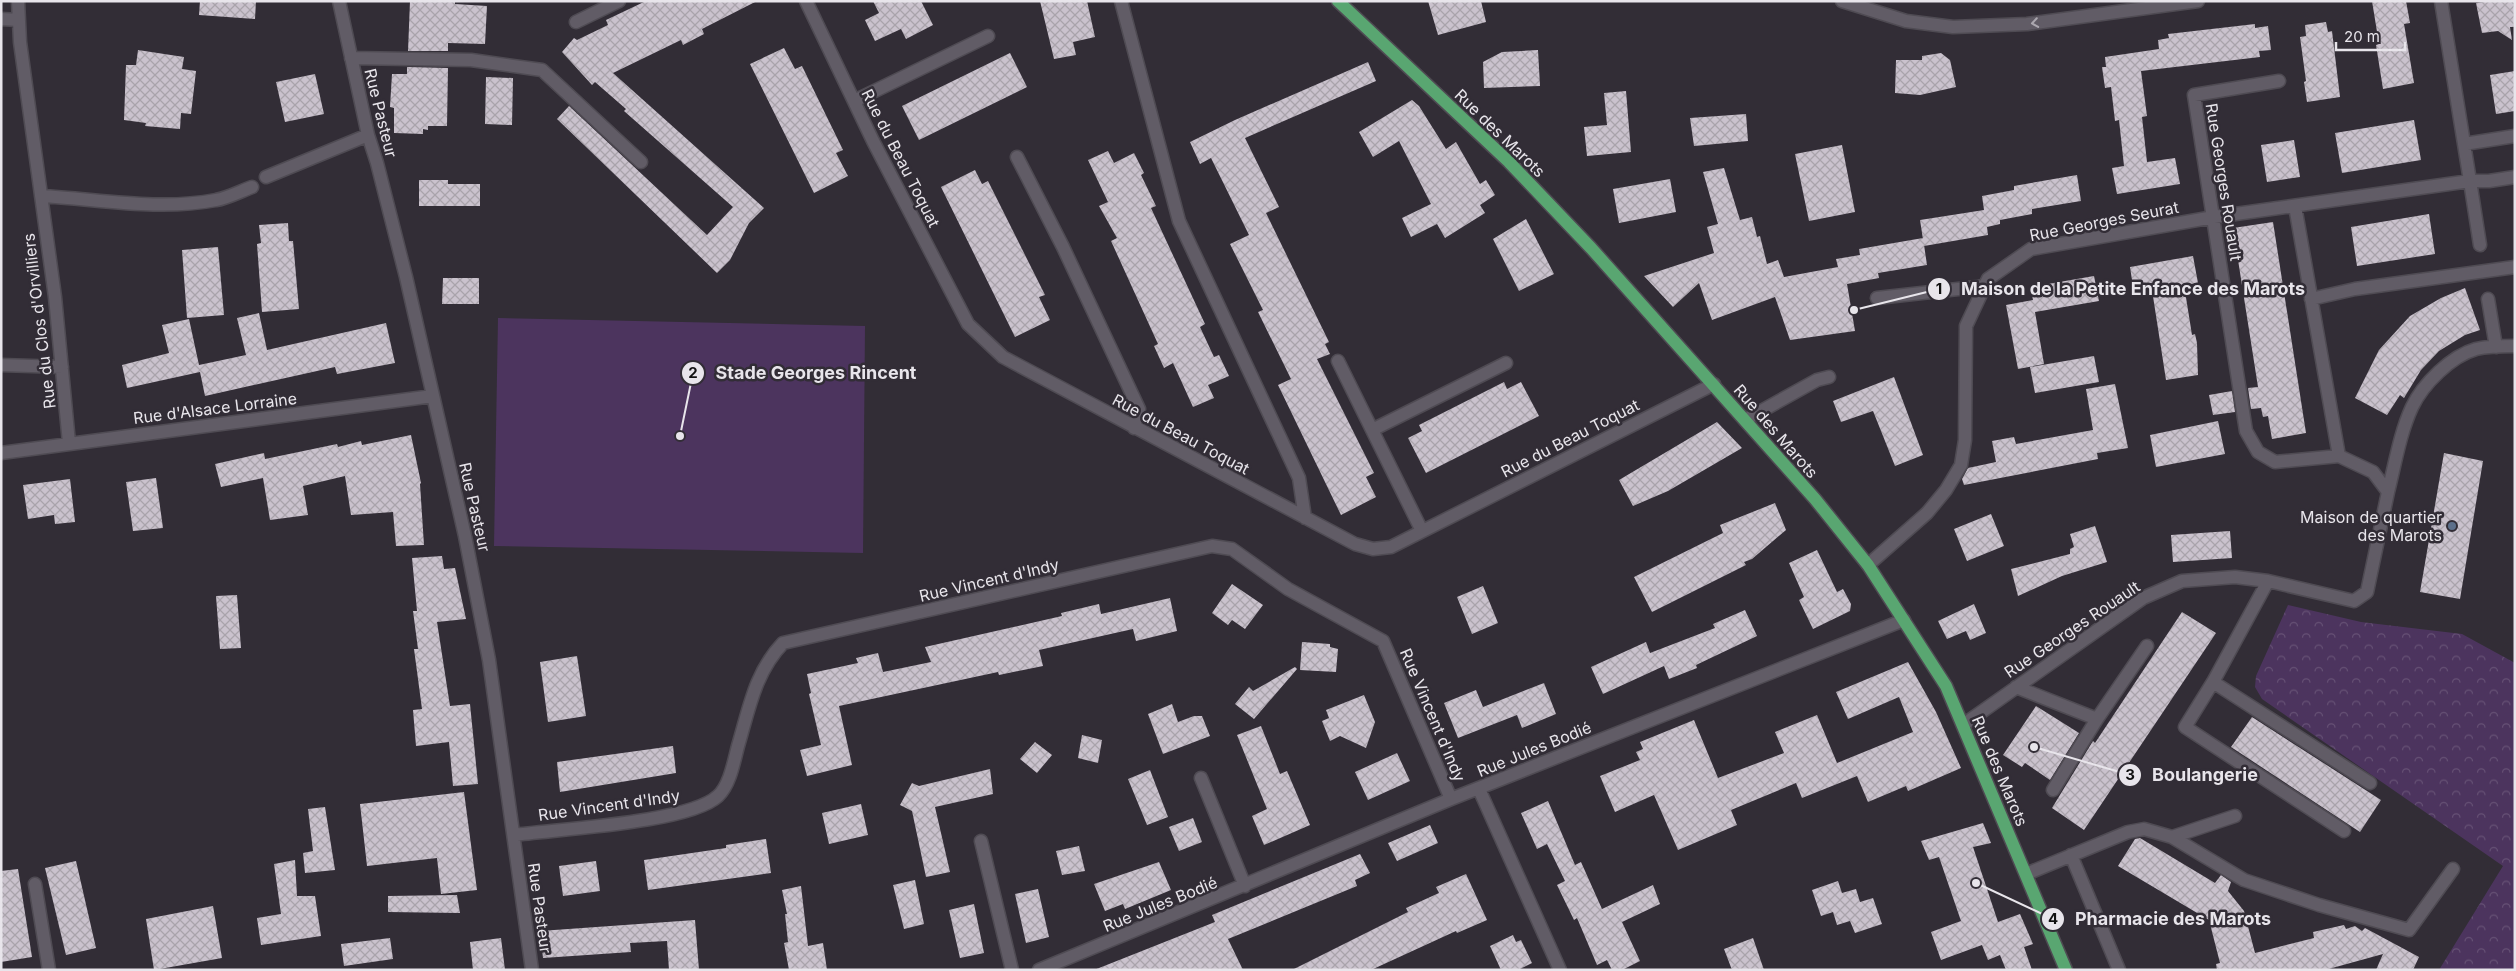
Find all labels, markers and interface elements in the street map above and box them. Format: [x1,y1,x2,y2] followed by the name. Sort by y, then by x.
[2031,17,2040,27] one-way arrow
[2336,20,2405,52] scale bar
[2344,27,2380,46] text: 20 m
[360,66,402,160] street label: Rue Pasteur
[1451,85,1549,181] street label: Rue des Marots
[857,86,945,230] street label: Rue du Beau Toquat
[2202,102,2246,262] street label: Rue Georges Rouault
[2028,197,2180,245] street label: Rue Georges Seurat
[18,232,60,410] street label: Rue du Clos d'Orvilliers
[1926,272,2315,305] callout: Maison de la Petite Enfance des Marots
[1961,278,2305,299] text: Maison de la Petite Enfance des Marots
[1936,279,1942,298] text: 1
[681,357,927,390] callout: Stade Georges Rincent
[716,362,917,383] text: Stade Georges Rincent
[688,363,698,382] text: 2
[1730,380,1822,482] street label: Rue des Marots
[132,388,298,428] street label: Rue d'Alsace Lorraine
[1109,389,1253,479] street label: Rue du Beau Toquat
[1498,394,1642,482] street label: Rue du Beau Toquat
[455,460,495,554] street label: Rue Pasteur
[2300,507,2442,545] place label: Maison de quartier des Marots
[2446,520,2458,532] marker: Maison de quartier des Marots
[917,554,1061,606] street label: Rue Vincent d'Indy
[2000,576,2144,682] street label: Rue Georges Rouault
[1396,645,1470,785] street label: Rue Vincent d'Indy
[1968,713,2032,829] street label: Rue des Marots
[1474,717,1594,781] street label: Rue Jules Bodié
[2118,759,2268,792] callout: Boulangerie
[2152,764,2258,785] text: Boulangerie
[2125,765,2135,784] text: 3
[537,785,681,825] street label: Rue Vincent d'Indy
[524,861,556,955] street label: Rue Pasteur
[1100,872,1220,936] street label: Rue Jules Bodié
[2040,902,2282,935] callout: Pharmacie des Marots
[2075,908,2271,929] text: Pharmacie des Marots
[2048,909,2058,928] text: 4

